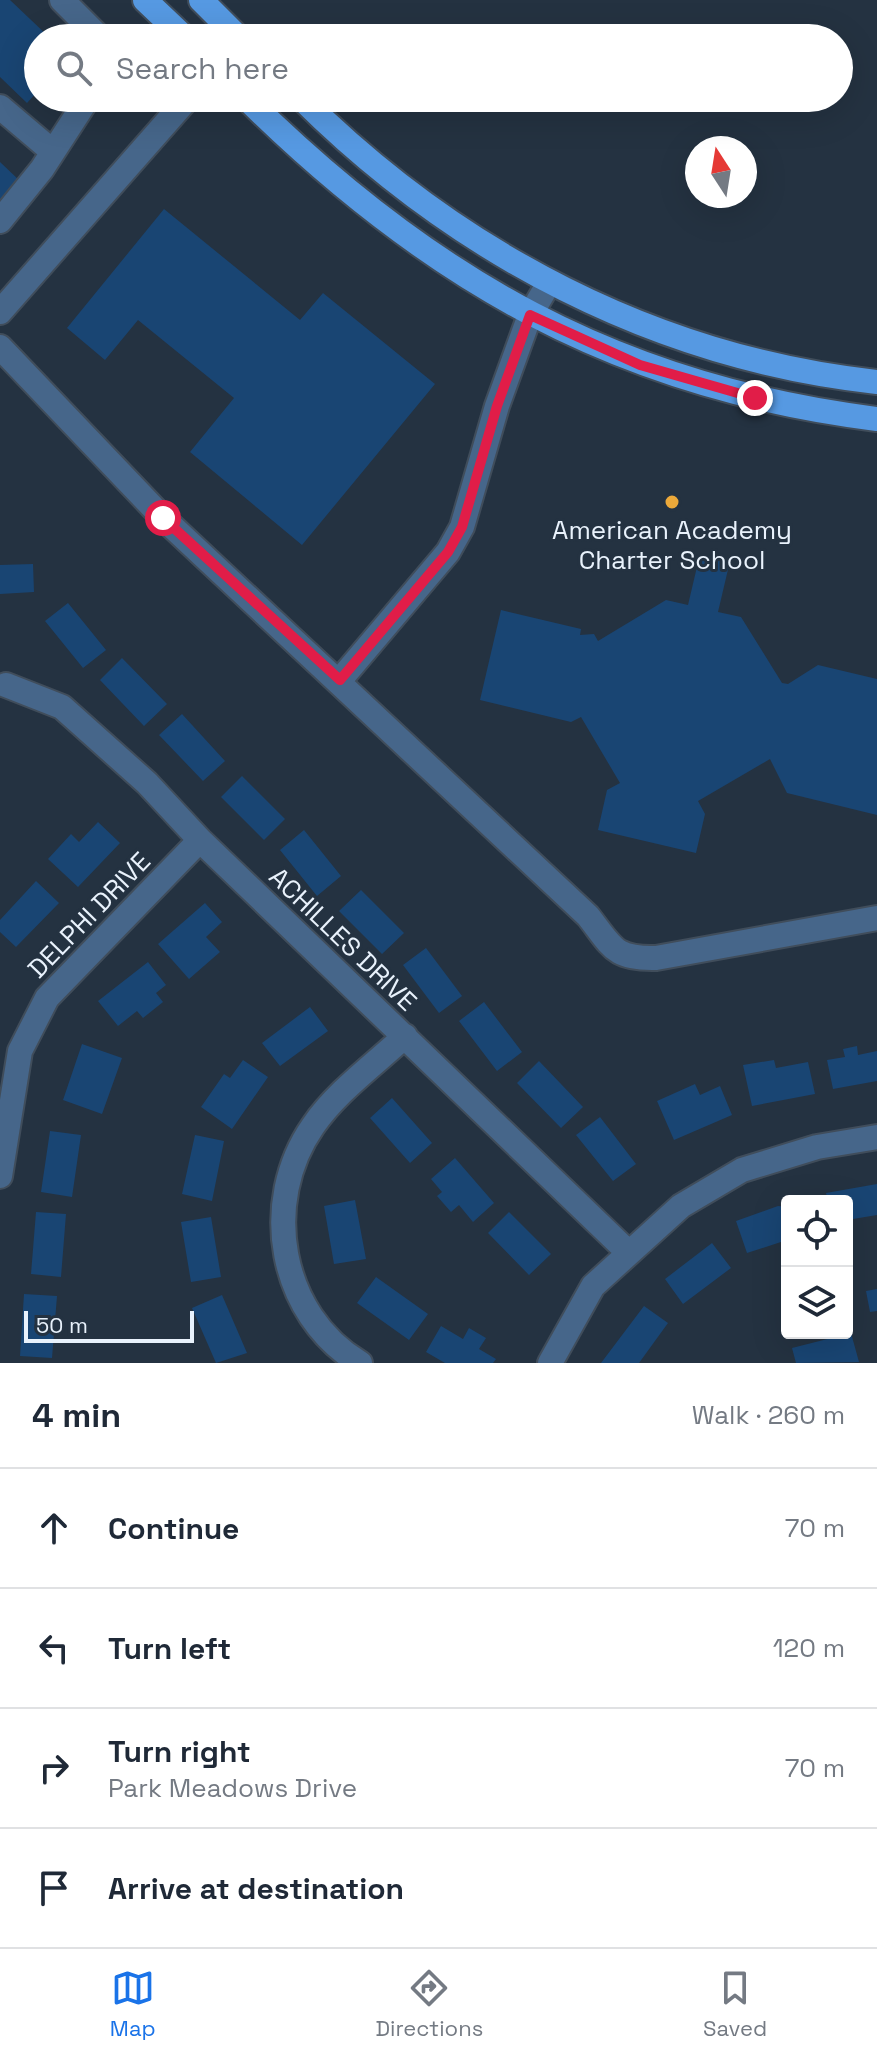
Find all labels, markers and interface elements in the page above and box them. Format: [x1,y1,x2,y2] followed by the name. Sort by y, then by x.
[24,24,853,112] search box
[52,46,96,90] icon: search
[116,49,289,88] text: Search here
[685,136,757,208] north arrow
[737,380,773,416] route end
[663,493,681,511] marker: American Academy Charter School
[145,500,181,536] route start
[552,513,792,577] place label: American Academy Charter School
[20,845,158,985] street label: DELPHI DRIVE
[262,860,424,1018] street label: ACHILLES DRIVE
[781,1195,853,1339] map controls
[781,1195,853,1267] button: locate
[781,1267,853,1339] button: layers
[24,1307,194,1343] scale bar
[36,1311,88,1339] text: 50 m
[32,1394,121,1437] text: 4 min
[692,1398,845,1432] text: Walk · 260 m
[32,1506,76,1550] icon: ahead
[108,1509,239,1548] text: Continue
[785,1511,845,1545] text: 70 m
[32,1626,76,1670] icon: left
[108,1629,231,1668] text: Turn left
[773,1631,845,1665] text: 120 m
[108,1732,251,1771] text: Turn right
[32,1746,76,1790] icon: right
[785,1751,845,1785] text: 70 m
[108,1771,357,1805] text: Park Meadows Drive
[32,1866,76,1910] icon: arrive
[108,1869,404,1908] text: Arrive at destination
[110,1966,156,2042] tab: Map
[375,1966,483,2042] tab: Directions
[703,1966,767,2042] tab: Saved

